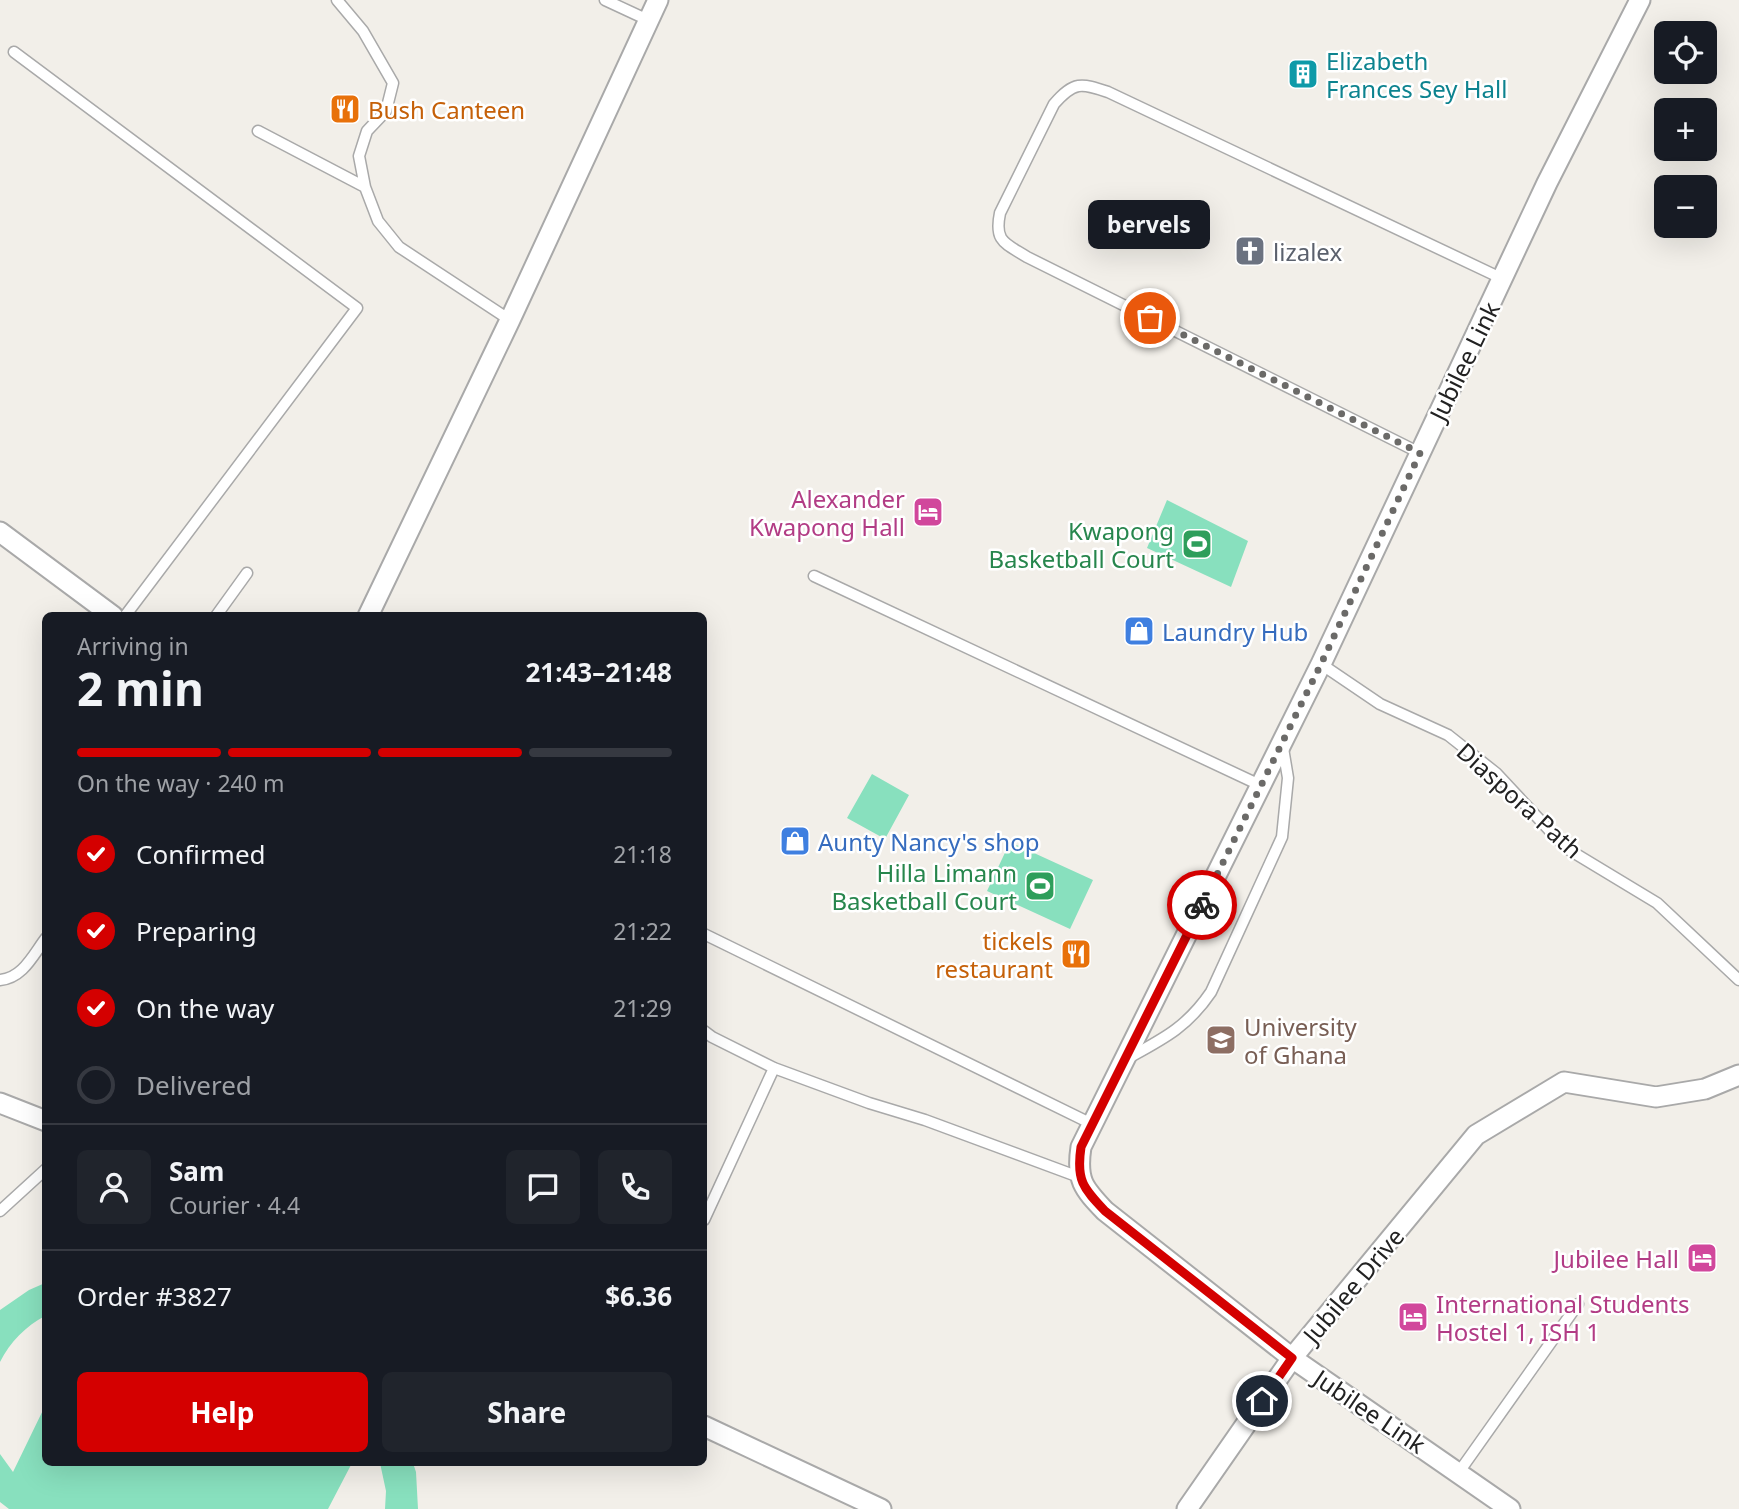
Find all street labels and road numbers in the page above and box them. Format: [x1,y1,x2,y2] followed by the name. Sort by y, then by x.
[1420,296,1507,428] street label: Jubilee Link
[1450,735,1590,865] street label: Diaspora Path
[1294,1220,1411,1351] street label: Jubilee Drive
[1306,1360,1433,1461] street label: Jubilee Link

